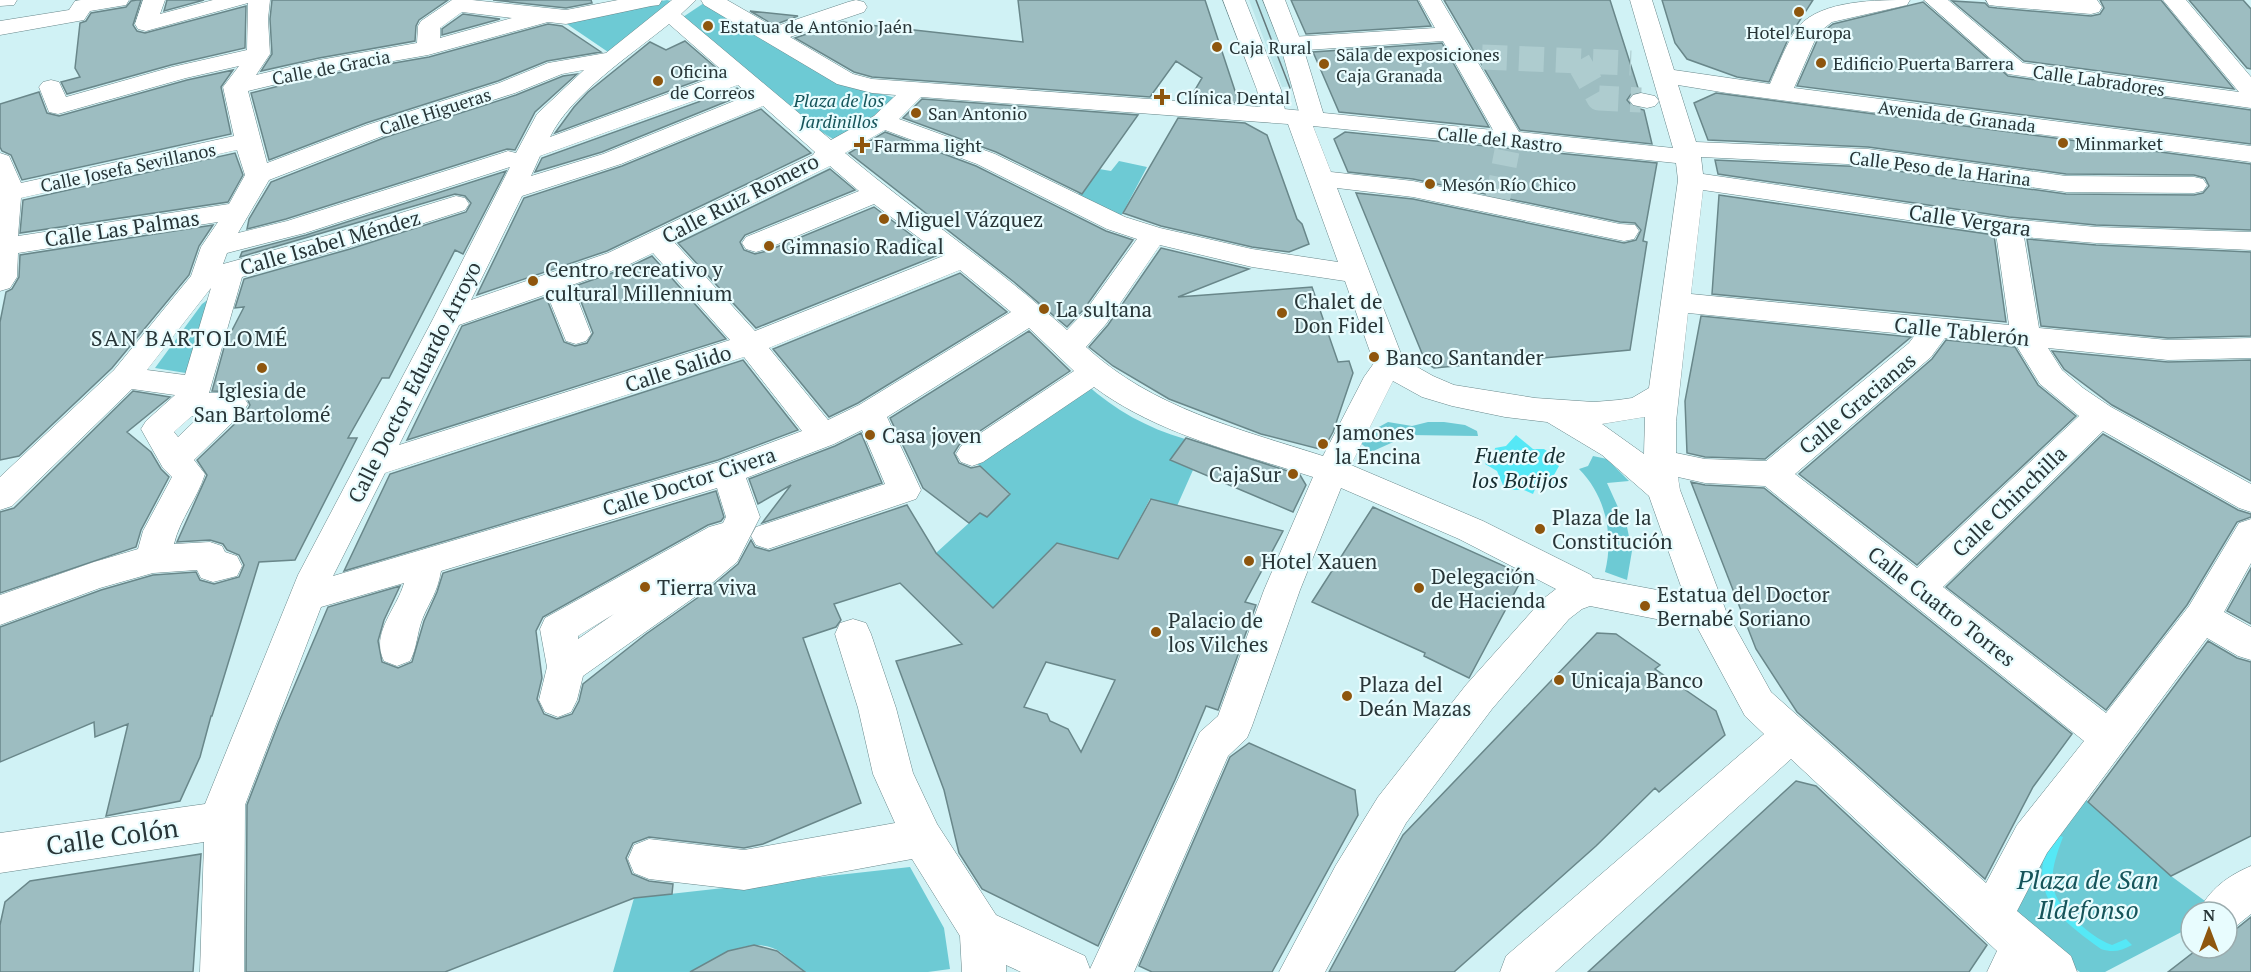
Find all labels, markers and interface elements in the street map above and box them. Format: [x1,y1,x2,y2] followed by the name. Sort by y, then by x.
[1792,5,1806,19] marker: Hotel Europa
[720,14,913,38] place label: Estatua de Antonio Jaén
[701,19,715,33] marker: Estatua de Antonio Jaén
[1746,20,1852,44] place label: Hotel Europa
[1229,35,1312,59] place label: Caja Rural
[1210,40,1224,54] marker: Caja Rural
[1336,42,1500,87] place label: Sala de exposiciones Caja Granada
[270,44,392,90] street label: Calle de Gracia
[1833,51,2014,75] place label: Edificio Puerta Barrera
[1814,56,1828,70] marker: Edificio Puerta Barrera
[1317,57,1331,71] marker: Sala de exposiciones Caja Granada
[670,59,755,104] place label: Oficina de Correos
[2031,59,2167,101] street label: Calle Labradores
[651,74,665,88] marker: Oficina de Correos
[376,82,494,140] street label: Calle Higueras
[1176,85,1290,109] place label: Clínica Dental
[793,88,884,133] park label: Plaza de los Jardinillos
[1153,88,1171,106] marker: Clínica Dental
[1877,94,2037,138] street label: Avenida de Granada
[928,101,1027,125] place label: San Antonio
[909,106,923,120] marker: San Antonio
[1436,120,1564,158] street label: Calle del Rastro
[2075,131,2163,155] place label: Minmarket
[874,133,982,157] place label: Farmma light
[2056,136,2070,150] marker: Minmarket
[38,137,218,197] street label: Calle Josefa Sevillanos
[855,138,869,152] marker: Farmma light
[1848,145,2032,191] street label: Calle Peso de la Harina
[657,146,823,250] street label: Calle Ruiz Romero
[1442,172,1576,196] place label: Mesón Río Chico
[1423,177,1437,191] marker: Mesón Río Chico
[1907,198,2033,242] street label: Calle Vergara
[43,203,201,253] street label: Calle Las Palmas
[237,203,423,281] street label: Calle Isabel Méndez
[896,205,1043,233] place label: Miguel Vázquez
[877,212,891,226] marker: Miguel Vázquez
[781,232,944,260] place label: Gimnasio Radical
[762,239,776,253] marker: Gimnasio Radical
[545,255,732,307] place label: Centro recreativo y cultural Millennium
[341,257,487,507] street label: Calle Doctor Eduardo Arroyo
[526,274,540,288] marker: Centro recreativo y cultural Millennium
[1294,287,1384,339] place label: Chalet de Don Fidel
[1056,295,1153,323] place label: La sultana
[1037,302,1051,316] marker: La sultana
[1275,306,1289,320] marker: Chalet de Don Fidel
[1893,310,2032,352] street label: Calle Tablerón
[91,323,289,352] district label: SAN BARTOLOMÉ
[621,338,735,398] street label: Calle Salido
[1386,343,1544,371] place label: Banco Santander
[1793,346,1921,460] street label: Calle Gracianas
[1367,350,1381,364] marker: Banco Santander
[255,361,269,375] marker: Iglesia de San Bartolomé
[193,376,331,428] place label: Iglesia de San Bartolomé
[1335,418,1421,470] place label: Jamones la Encina
[882,421,982,449] place label: Casa joven
[863,428,877,442] marker: Casa joven
[1316,437,1330,451] marker: Jamones la Encina
[1946,439,2073,563] street label: Calle Chinchilla
[599,440,780,522] street label: Calle Doctor Civera
[1472,440,1568,494] water label: Fuente de los Botijos
[1209,460,1281,488] place label: CajaSur
[1286,467,1300,481] marker: CajaSur
[1552,503,1673,555] place label: Plaza de la Constitución
[1533,522,1547,536] marker: Plaza de la Constitución
[1862,539,2022,673] street label: Calle Cuatro Torres
[1261,547,1378,575] place label: Hotel Xauen
[1242,554,1256,568] marker: Hotel Xauen
[1431,562,1546,614] place label: Delegación de Hacienda
[657,573,757,601] place label: Tierra viva
[638,580,652,594] marker: Tierra viva
[1657,580,1830,632] place label: Estatua del Doctor Bernabé Soriano
[1412,581,1426,595] marker: Delegación de Hacienda
[1638,599,1652,613] marker: Estatua del Doctor Bernabé Soriano
[1168,606,1268,658] place label: Palacio de los Vilches
[1149,625,1163,639] marker: Palacio de los Vilches
[1571,666,1703,694] place label: Unicaja Banco
[1359,670,1471,722] place label: Plaza del Deán Mazas
[1552,673,1566,687] marker: Unicaja Banco
[1340,689,1354,703] marker: Plaza del Deán Mazas
[44,810,180,862] street label: Calle Colón
[2016,862,2159,926] park label: Plaza de San Ildefonso
[2179,900,2239,960] north arrow
[2203,904,2215,926] text: N

